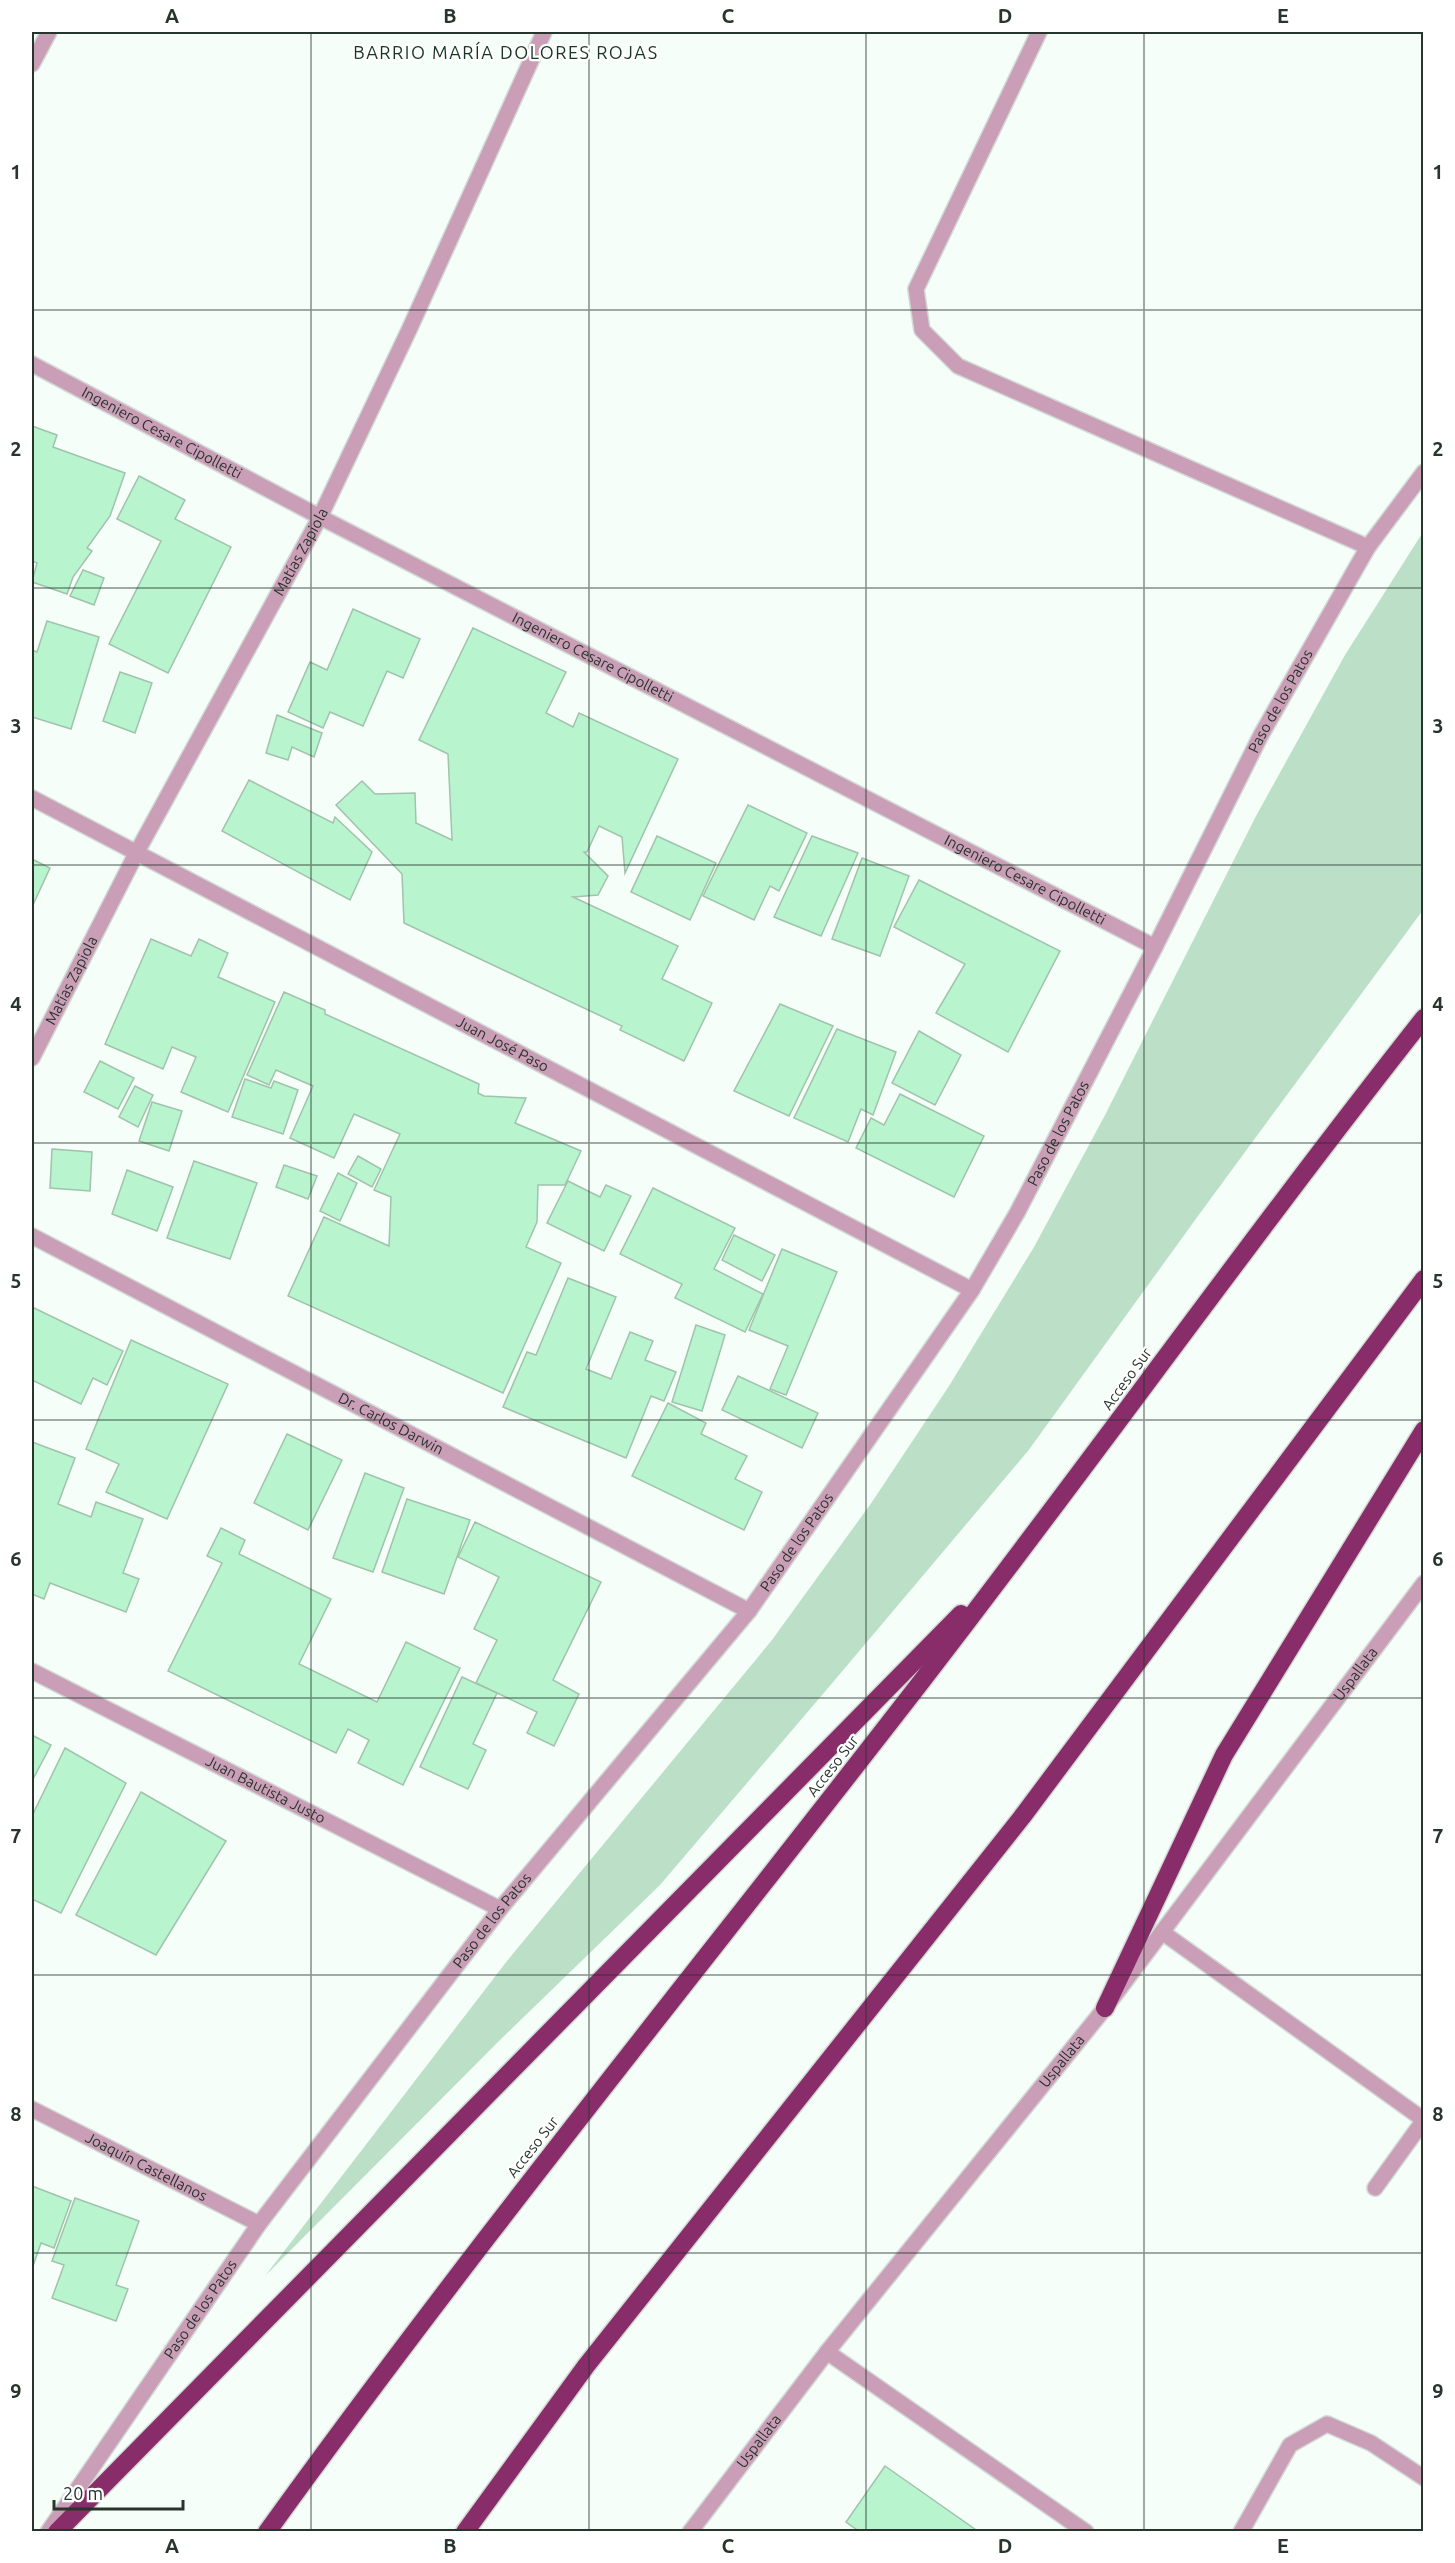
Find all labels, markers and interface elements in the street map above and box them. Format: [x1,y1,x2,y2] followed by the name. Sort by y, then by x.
[165,4,179,27] text: A
[443,4,457,27] text: B
[722,4,735,27] text: C
[998,4,1012,27] text: D
[1277,4,1289,27] text: E
[353,41,659,62] district label: BARRIO MARÍA DOLORES ROJAS
[10,160,22,183] text: 1
[1432,160,1444,183] text: 1
[79,383,245,482] street label: Ingeniero Cesare Cipolletti
[10,437,22,460] text: 2
[1432,437,1444,460] text: 2
[270,505,331,599] street label: Matías Zapiola
[510,609,676,706] street label: Ingeniero Cesare Cipolletti
[1244,646,1316,756] street label: Paso de los Patos
[10,714,22,737] text: 3
[1432,714,1444,737] text: 3
[942,831,1109,928] street label: Ingeniero Cesare Cipolletti
[41,933,101,1027] street label: Matías Zapiola
[10,992,22,1015] text: 4
[1432,992,1444,1015] text: 4
[454,1013,552,1075] street label: Juan José Paso
[1024,1078,1092,1189] street label: Paso de los Patos
[10,1269,22,1292] text: 5
[1432,1269,1444,1292] text: 5
[1098,1344,1155,1413] street label: Acceso Sur
[336,1389,447,1458] street label: Dr. Carlos Darwin
[756,1489,836,1595] street label: Paso de los Patos
[10,1547,22,1570] text: 6
[1432,1547,1444,1570] text: 6
[1330,1644,1381,1704] street label: Uspallata
[804,1732,862,1800] street label: Acceso Sur
[203,1752,328,1827] street label: Juan Bautista Justo
[10,1824,22,1847] text: 7
[1432,1824,1444,1847] text: 7
[449,1869,534,1971] street label: Paso de los Patos
[1035,2031,1088,2091] street label: Uspallata
[10,2102,22,2125] text: 8
[1432,2102,1444,2125] text: 8
[504,2113,562,2181] street label: Acceso Sur
[83,2129,210,2204] street label: Joaquín Castellanos
[160,2256,240,2362] street label: Paso de los Patos
[10,2379,22,2402] text: 9
[1432,2379,1444,2402] text: 9
[733,2411,784,2471] street label: Uspallata
[54,2473,183,2511] scale bar
[63,2483,103,2503] text: 20 m
[165,2534,179,2557] text: A
[443,2534,457,2557] text: B
[722,2534,735,2557] text: C
[998,2534,1012,2557] text: D
[1277,2534,1289,2557] text: E

